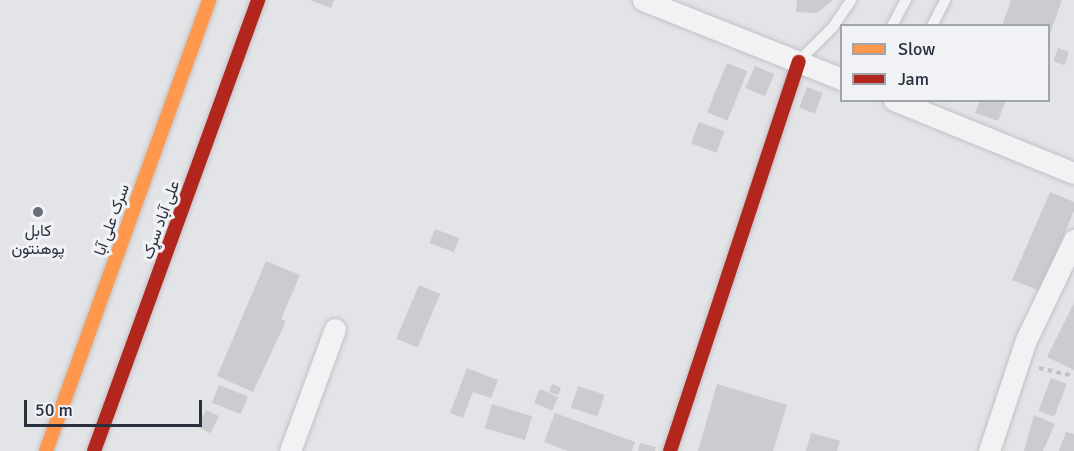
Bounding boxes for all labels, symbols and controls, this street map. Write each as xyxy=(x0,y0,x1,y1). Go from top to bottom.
legend xyxy=(840,24,1050,102)
text: Slow xyxy=(898,38,935,60)
text: Jam xyxy=(898,68,929,90)
street label: علی آباد سړک xyxy=(138,178,184,262)
street label: سرک علی آبا xyxy=(90,182,134,258)
marker: کابل پوهنتون xyxy=(31,205,45,219)
place label: کابل پوهنتون xyxy=(11,221,65,259)
scale bar xyxy=(27,388,206,426)
text: 50 m xyxy=(35,399,73,421)

